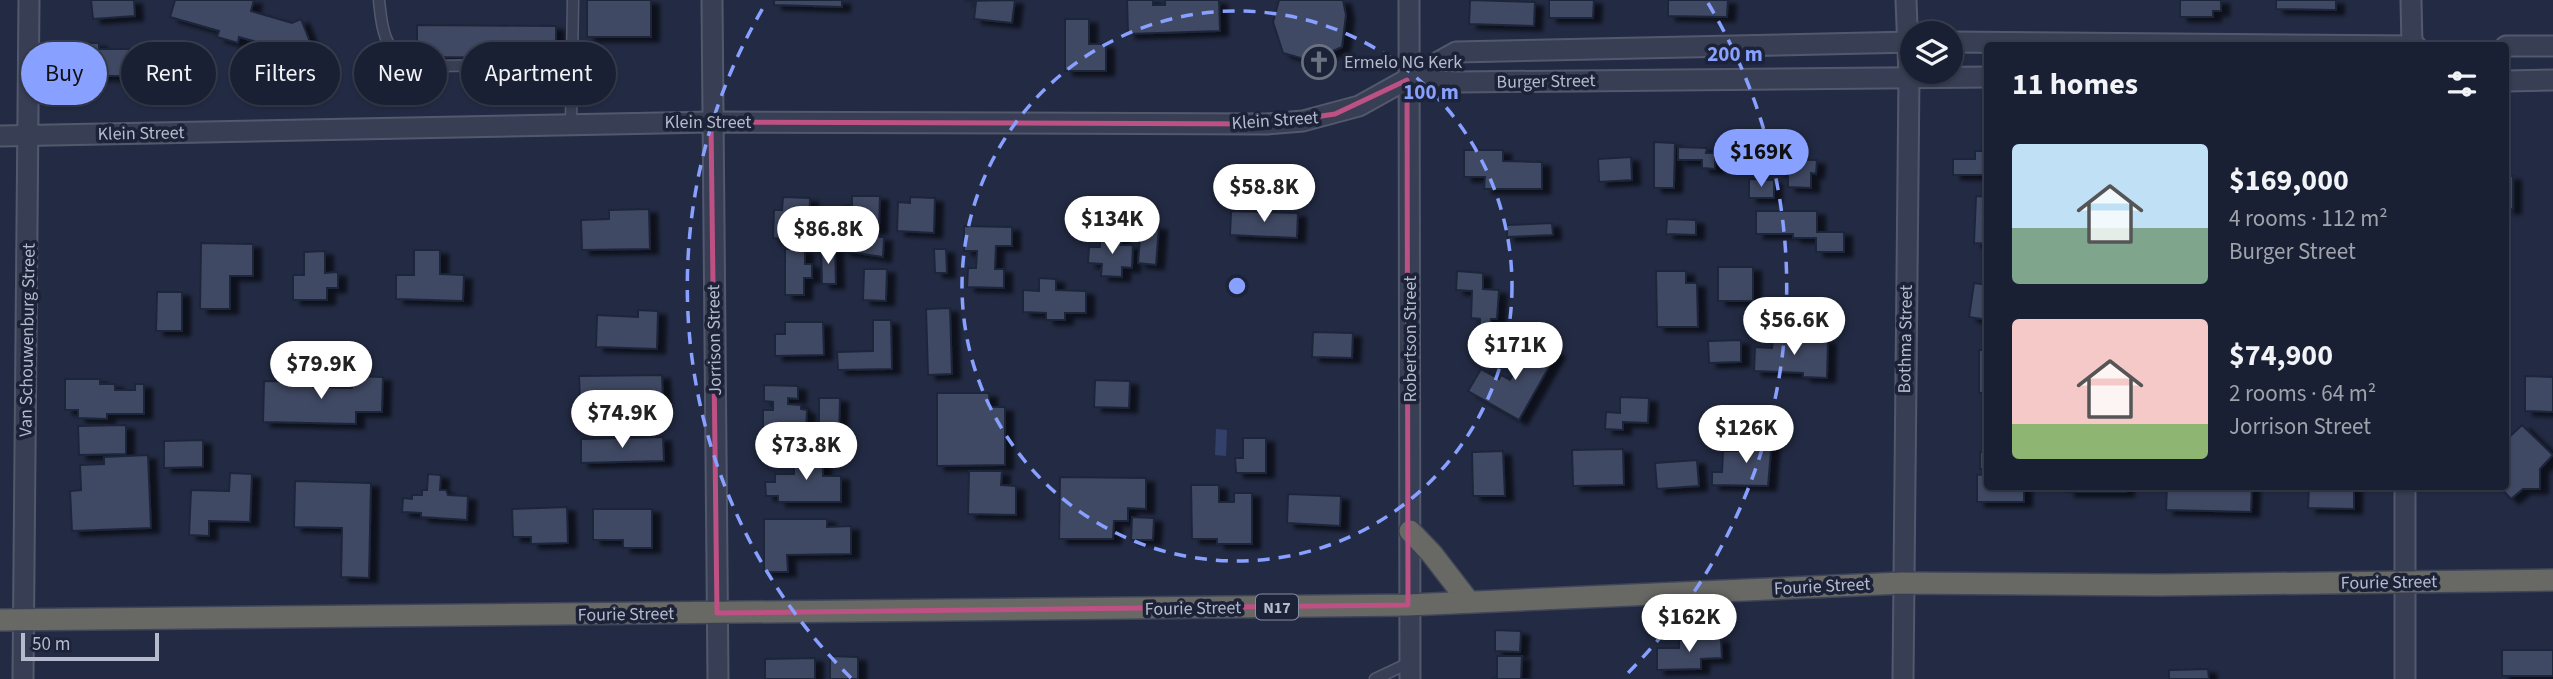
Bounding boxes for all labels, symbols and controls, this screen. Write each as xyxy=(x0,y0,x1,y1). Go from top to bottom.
map controls xyxy=(1900,21,1963,84)
button: layers xyxy=(1900,21,1963,84)
text: 200 m xyxy=(1707,39,1763,69)
chip: Buy xyxy=(21,42,107,105)
chip: Rent xyxy=(121,42,216,105)
chip: Filters xyxy=(230,42,340,105)
chip: New xyxy=(354,42,447,105)
chip: Apartment xyxy=(461,42,616,105)
church icon: Ermelo NG Kerk xyxy=(1300,43,1338,81)
place label: Ermelo NG Kerk xyxy=(1344,50,1462,75)
text: 11 homes xyxy=(2012,63,2138,106)
icon: filters xyxy=(2443,65,2481,103)
street label: Burger Street xyxy=(1496,68,1596,95)
text: 100 m xyxy=(1403,77,1459,107)
street label: Klein Street xyxy=(1231,105,1319,136)
street label: Klein Street xyxy=(665,110,751,135)
street label: Klein Street xyxy=(97,120,185,147)
pin: $169K xyxy=(1712,130,1810,189)
text: $169K xyxy=(1730,135,1792,168)
text: $169,000 xyxy=(2229,159,2349,202)
pin: $58.8K xyxy=(1207,164,1321,224)
text: $58.8K xyxy=(1229,170,1299,203)
icon: home xyxy=(2068,172,2152,256)
pin: $134K xyxy=(1063,196,1161,256)
text: $134K xyxy=(1081,202,1143,235)
text: 4 rooms · 112 m² xyxy=(2229,202,2388,235)
pin: $86.8K xyxy=(771,206,885,266)
text: $86.8K xyxy=(793,212,863,245)
text: Burger Street xyxy=(2229,235,2356,268)
street label: Van Schouwenburg Street xyxy=(13,243,42,437)
centre of rings xyxy=(1225,274,1249,298)
street label: Robertson Street xyxy=(1398,276,1423,402)
street label: Jorrison Street xyxy=(701,284,728,396)
street label: Bothma Street xyxy=(1892,285,1919,394)
pin: $56.6K xyxy=(1737,298,1851,357)
text: $56.6K xyxy=(1759,303,1829,336)
pin: $171K xyxy=(1466,322,1564,382)
text: $171K xyxy=(1484,328,1546,361)
text: $74,900 xyxy=(2229,334,2333,377)
pin: $79.9K xyxy=(264,342,378,401)
text: $79.9K xyxy=(286,347,356,380)
icon: home xyxy=(2068,347,2152,431)
text: 2 rooms · 64 m² xyxy=(2229,377,2376,410)
pin: $74.9K xyxy=(565,391,679,450)
text: $74.9K xyxy=(587,396,657,429)
pin: $126K xyxy=(1697,406,1795,465)
text: Jorrison Street xyxy=(2229,410,2371,443)
text: $126K xyxy=(1715,411,1777,444)
pin: $73.8K xyxy=(749,422,863,482)
text: $73.8K xyxy=(771,428,841,461)
street label: Fourie Street xyxy=(2341,569,2437,596)
street label: Fourie Street xyxy=(1773,571,1871,602)
road number: N17 xyxy=(1256,594,1298,620)
pin: $162K xyxy=(1640,594,1738,654)
street label: Fourie Street xyxy=(1145,595,1241,622)
text: $162K xyxy=(1658,600,1720,633)
street label: Fourie Street xyxy=(578,601,674,628)
scale bar xyxy=(21,630,159,662)
text: 50 m xyxy=(32,631,70,658)

